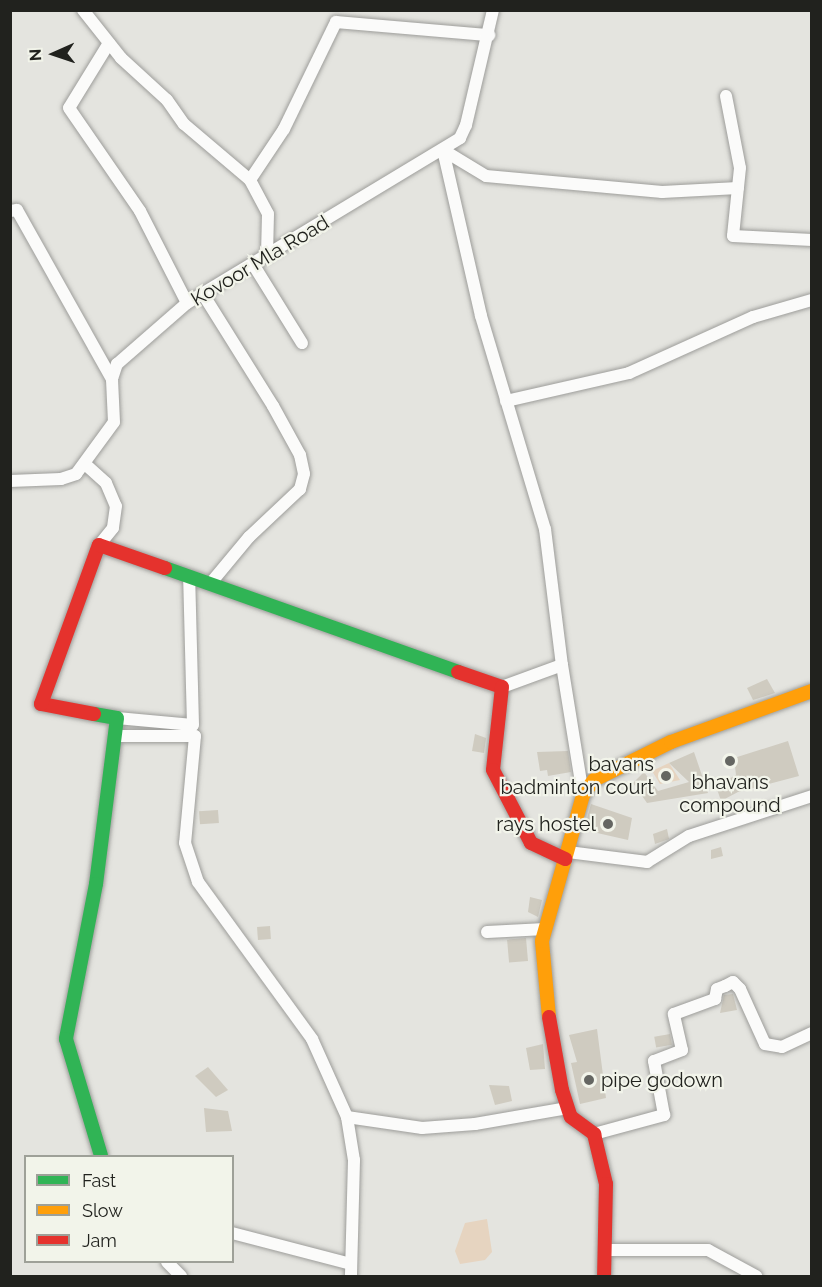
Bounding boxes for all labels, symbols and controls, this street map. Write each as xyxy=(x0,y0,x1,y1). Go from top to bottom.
north arrow xyxy=(24,24,84,84)
text: N xyxy=(26,48,45,62)
street label: Kovoor Mla Road xyxy=(187,210,333,312)
place label: bavans badminton court xyxy=(500,752,654,799)
marker: bhavans compound xyxy=(723,754,737,768)
marker: bavans badminton court xyxy=(659,769,673,783)
place label: bhavans compound xyxy=(679,770,781,817)
place label: rays hostel xyxy=(496,812,596,836)
marker: rays hostel xyxy=(601,817,615,831)
place label: pipe godown xyxy=(601,1068,723,1092)
marker: pipe godown xyxy=(582,1073,596,1087)
legend xyxy=(24,1155,234,1263)
text: Fast xyxy=(82,1170,116,1191)
text: Slow xyxy=(82,1200,123,1221)
text: Jam xyxy=(82,1230,117,1251)

